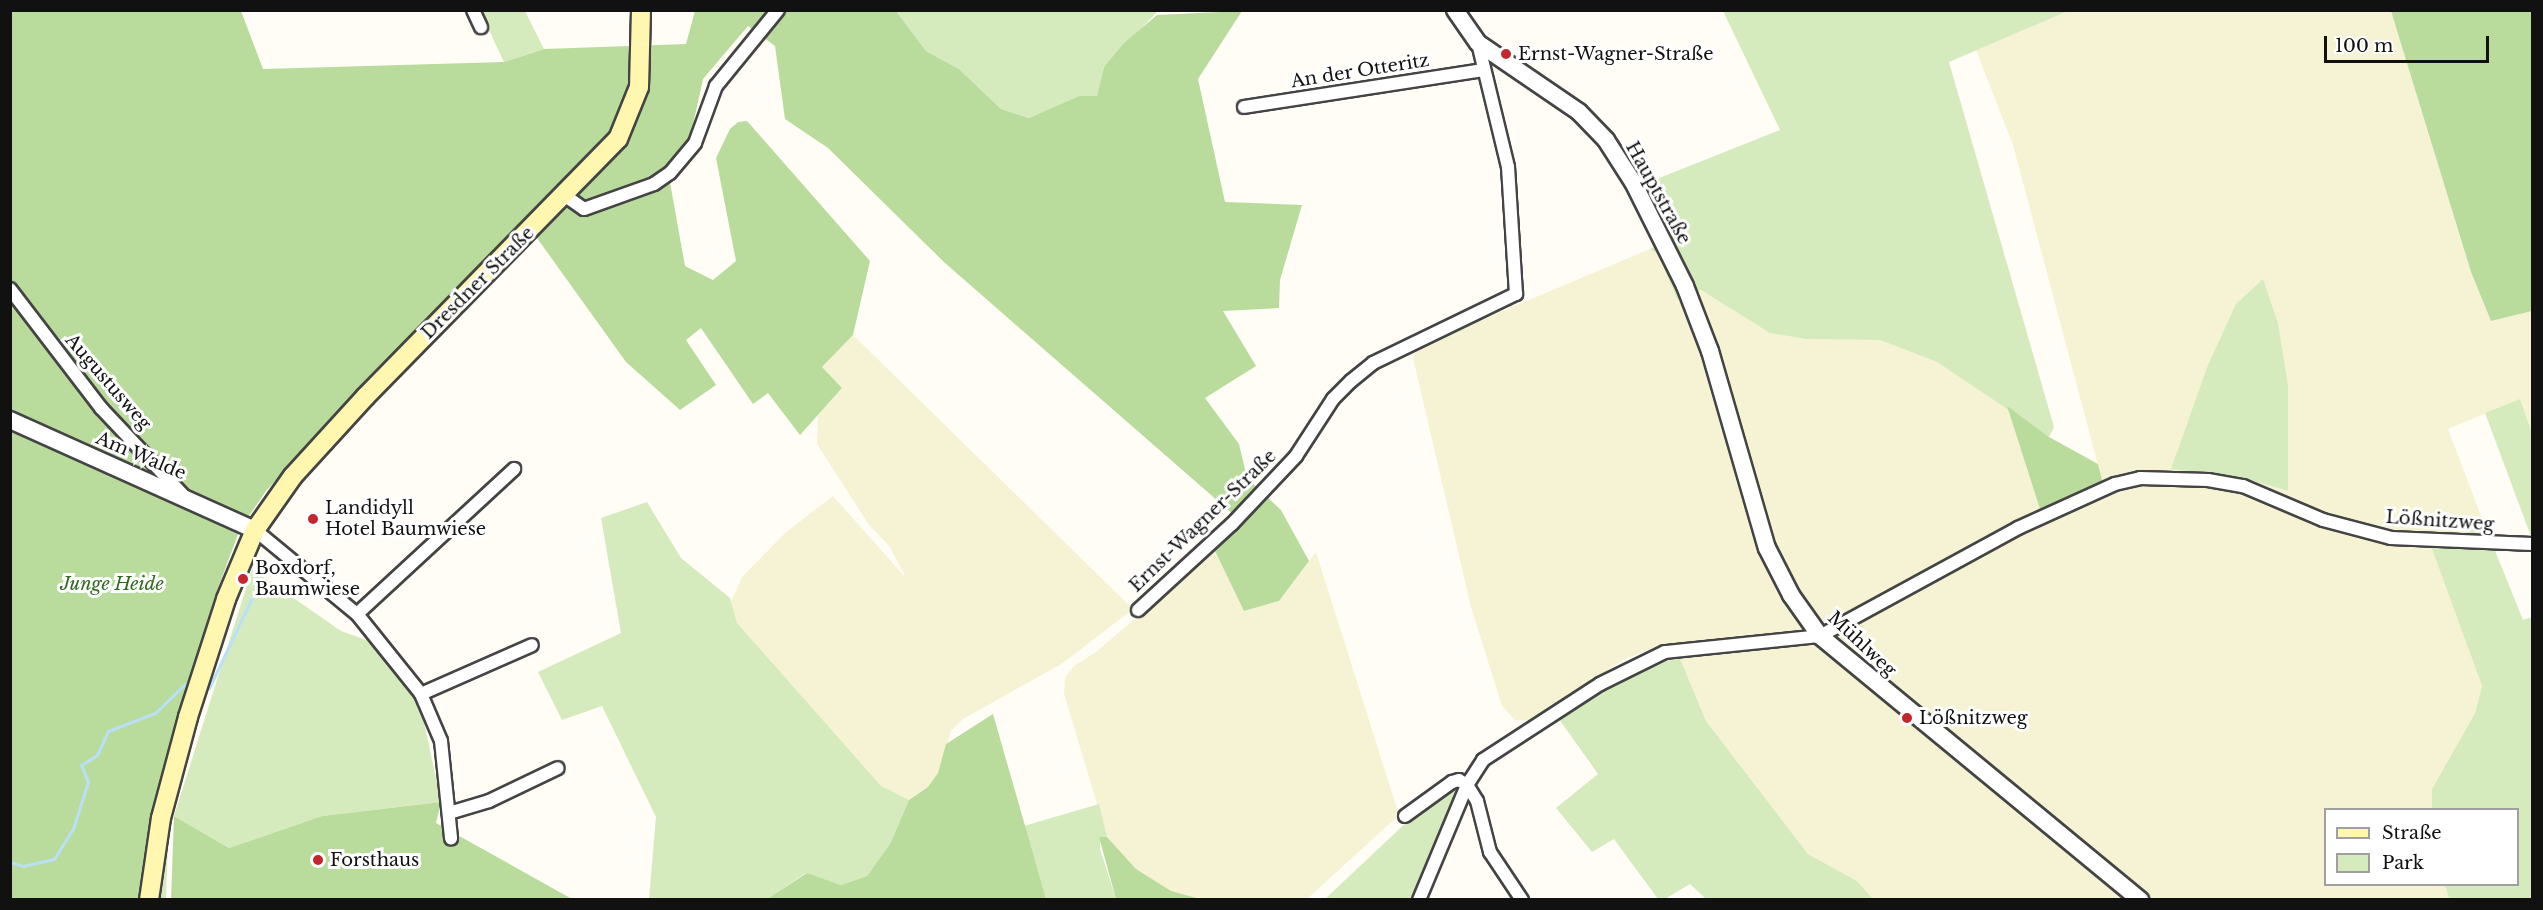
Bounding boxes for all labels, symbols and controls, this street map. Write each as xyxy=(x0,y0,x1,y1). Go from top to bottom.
scale bar xyxy=(2327,24,2492,62)
text: 100 m xyxy=(2335,35,2393,57)
place label: Ernst-Wagner-Straße xyxy=(1518,43,1713,65)
marker: Ernst-Wagner-Straße xyxy=(1499,47,1513,61)
street label: An der Otteritz xyxy=(1289,49,1431,93)
street label: Hauptstraße xyxy=(1621,138,1695,248)
street label: Dresdner Straße xyxy=(417,222,539,344)
street label: Augustusweg xyxy=(61,330,155,434)
street label: Am Walde xyxy=(92,427,190,485)
street label: Ernst-Wagner-Straße xyxy=(1125,445,1281,597)
place label: Landidyll Hotel Baumwiese xyxy=(325,498,486,540)
street label: Lößnitzweg xyxy=(2385,506,2495,536)
marker: Landidyll Hotel Baumwiese xyxy=(306,512,320,526)
place label: Boxdorf, Baumwiese xyxy=(255,558,360,600)
marker: Boxdorf, Baumwiese xyxy=(236,572,250,586)
park label: Junge Heide xyxy=(60,573,164,595)
street label: Mühlweg xyxy=(1823,607,1901,681)
place label: Lößnitzweg xyxy=(1919,707,2028,729)
marker: Lößnitzweg xyxy=(1900,711,1914,725)
legend xyxy=(2324,808,2519,886)
text: Straße xyxy=(2382,822,2442,844)
place label: Forsthaus xyxy=(330,849,419,871)
text: Park xyxy=(2382,852,2424,874)
marker: Forsthaus xyxy=(311,853,325,867)

